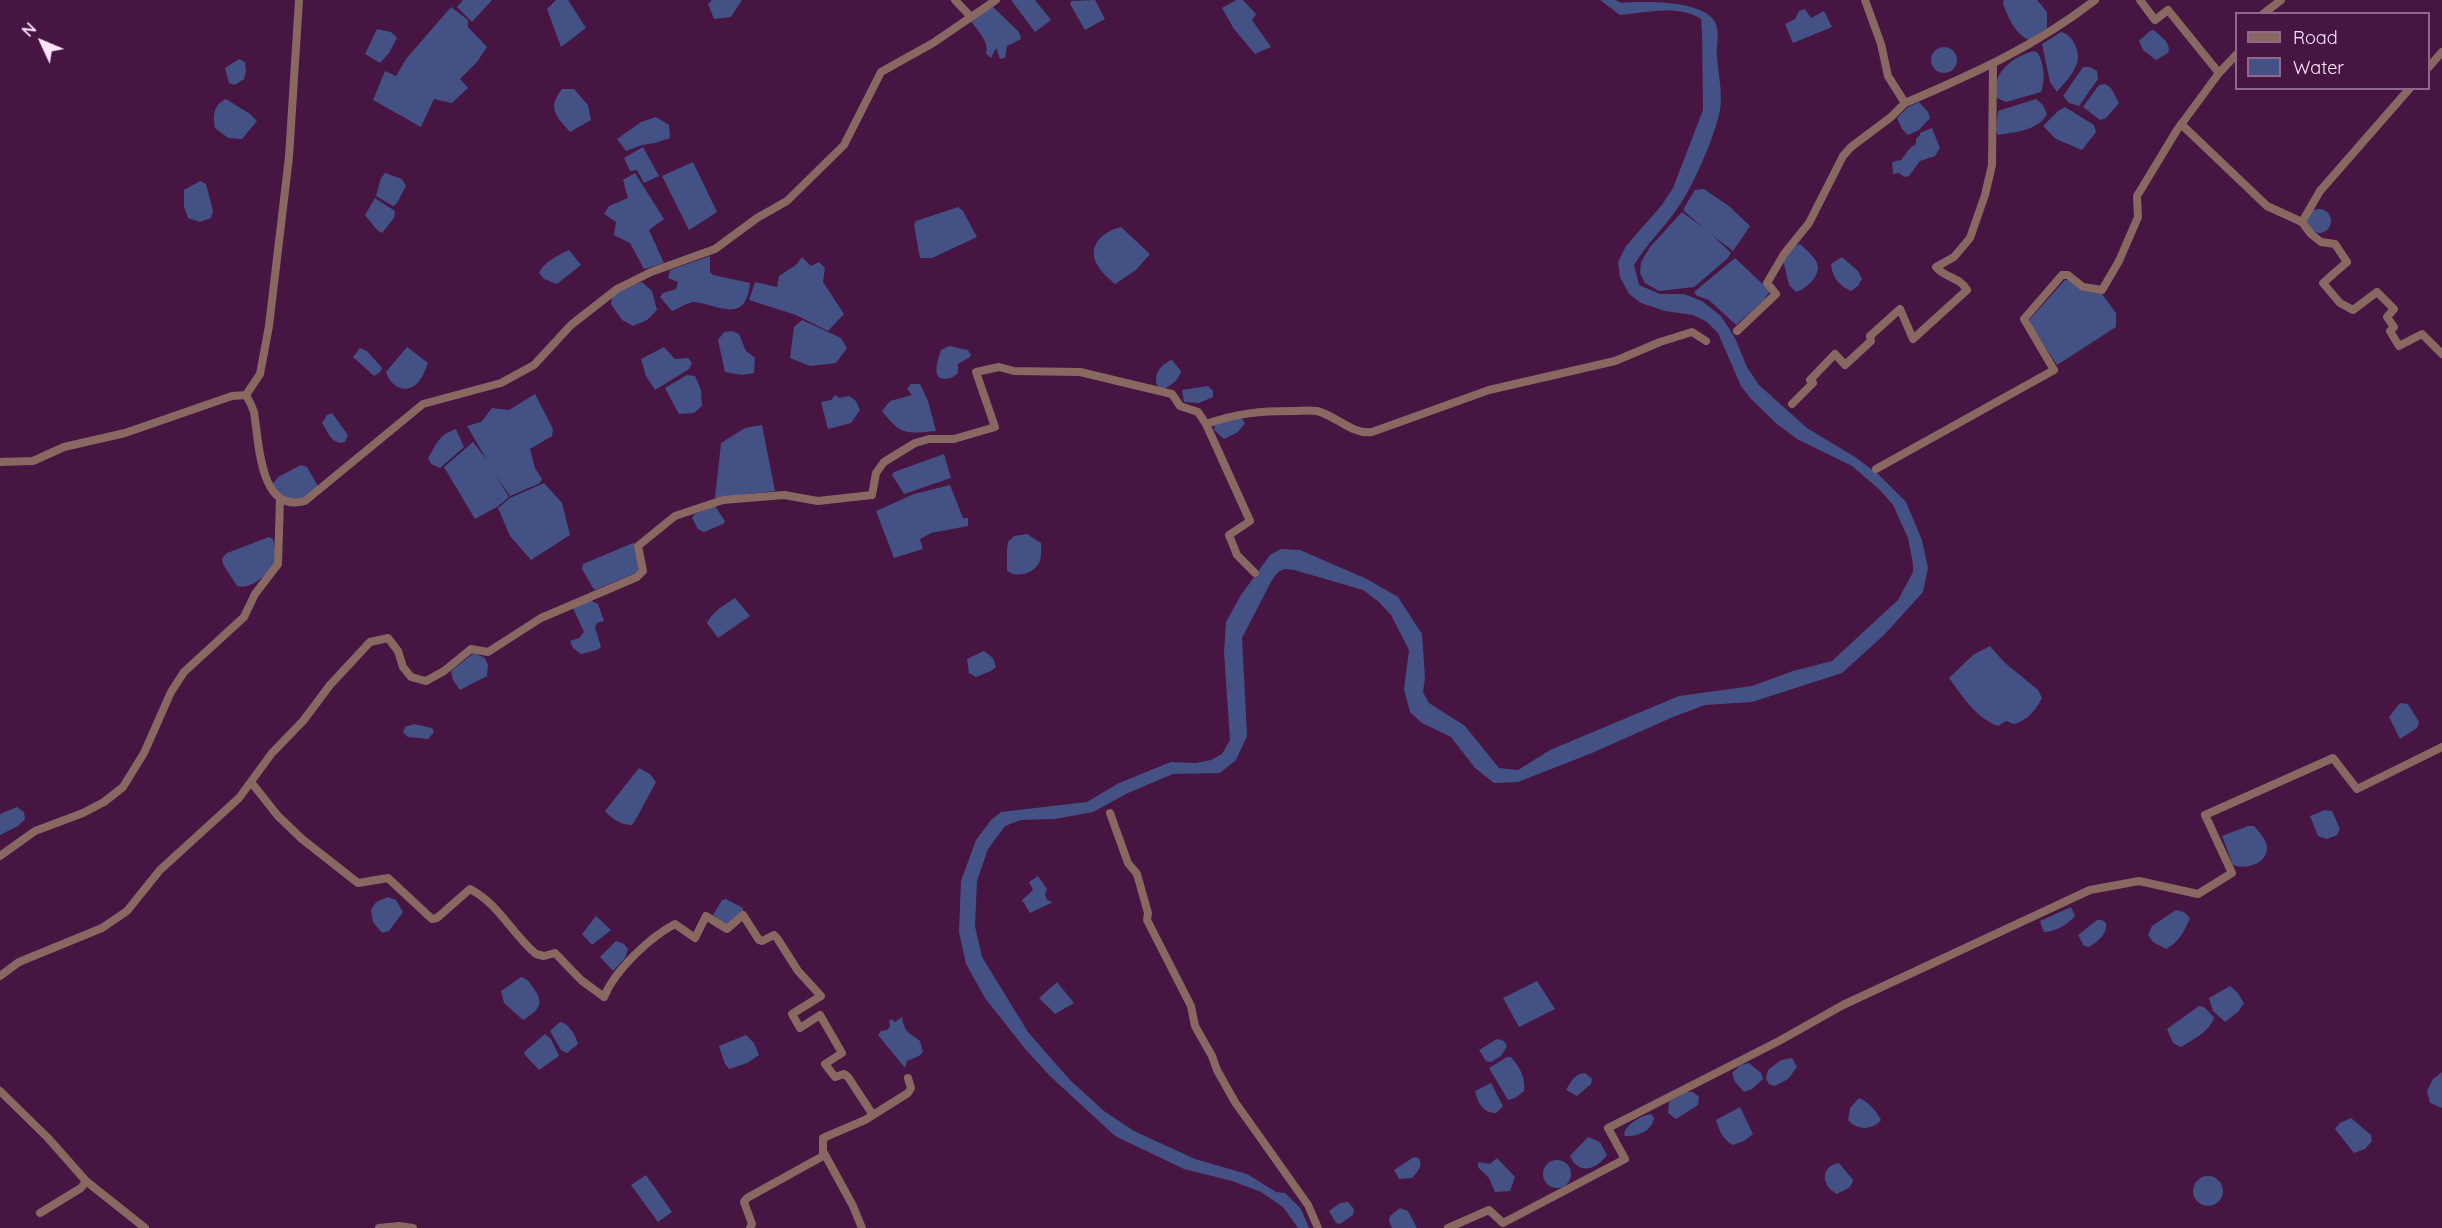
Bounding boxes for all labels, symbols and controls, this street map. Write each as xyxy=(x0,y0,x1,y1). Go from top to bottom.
north arrow xyxy=(12,12,72,72)
legend xyxy=(2235,12,2430,90)
text: N xyxy=(18,18,40,41)
text: Road xyxy=(2293,26,2338,49)
text: Water xyxy=(2293,56,2344,79)

